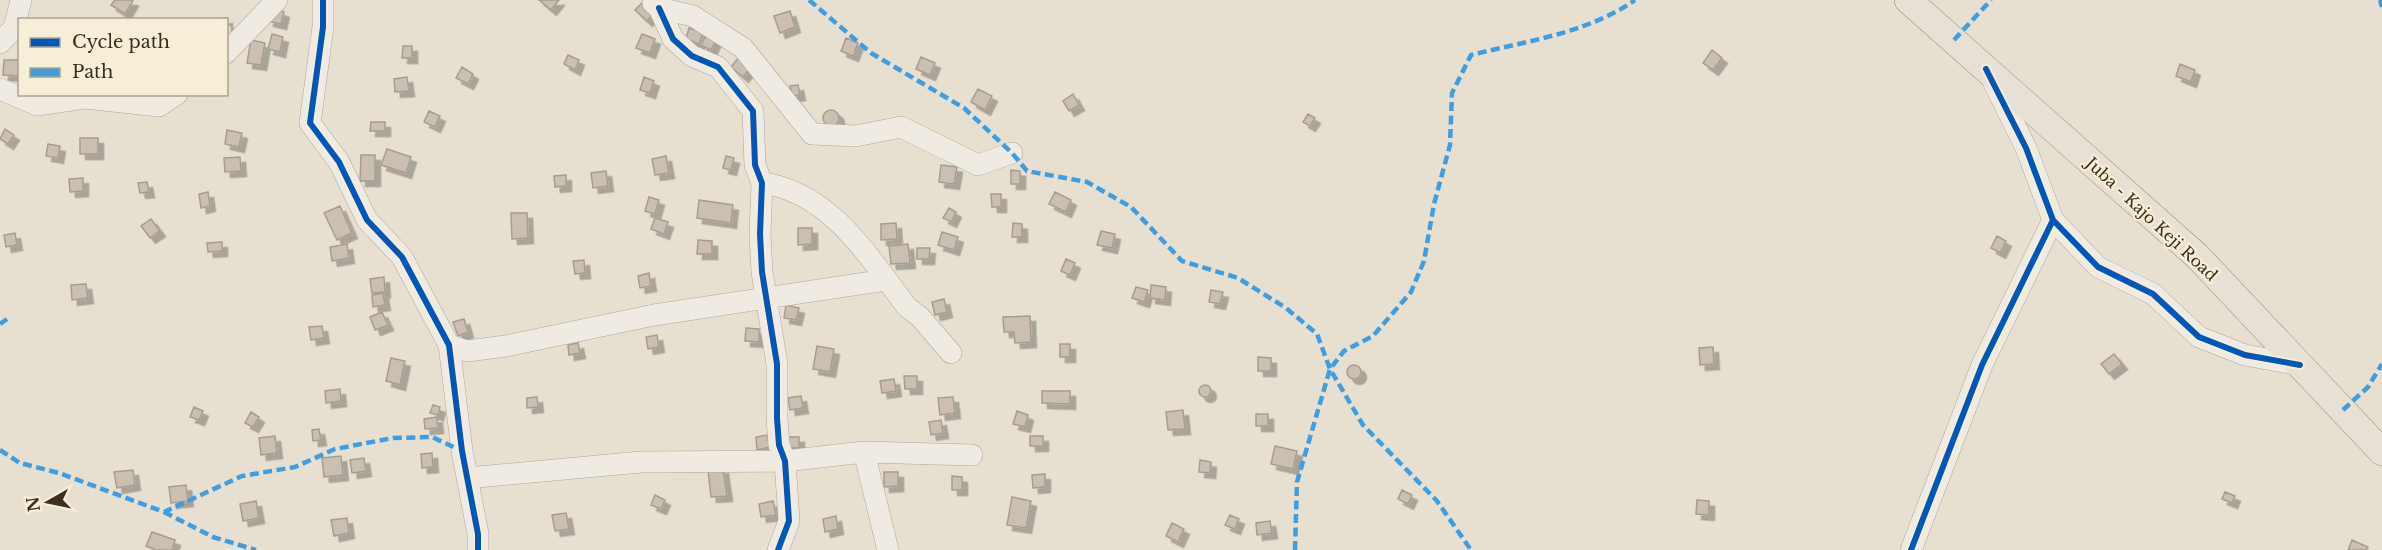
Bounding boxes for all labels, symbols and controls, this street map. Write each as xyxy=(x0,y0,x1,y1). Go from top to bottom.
legend xyxy=(18,18,228,96)
text: Cycle path xyxy=(72,31,170,53)
text: Path xyxy=(72,61,113,83)
street label: Juba - Kajo Keji Road xyxy=(2081,152,2222,285)
north arrow xyxy=(18,472,78,532)
text: N xyxy=(22,495,44,513)

